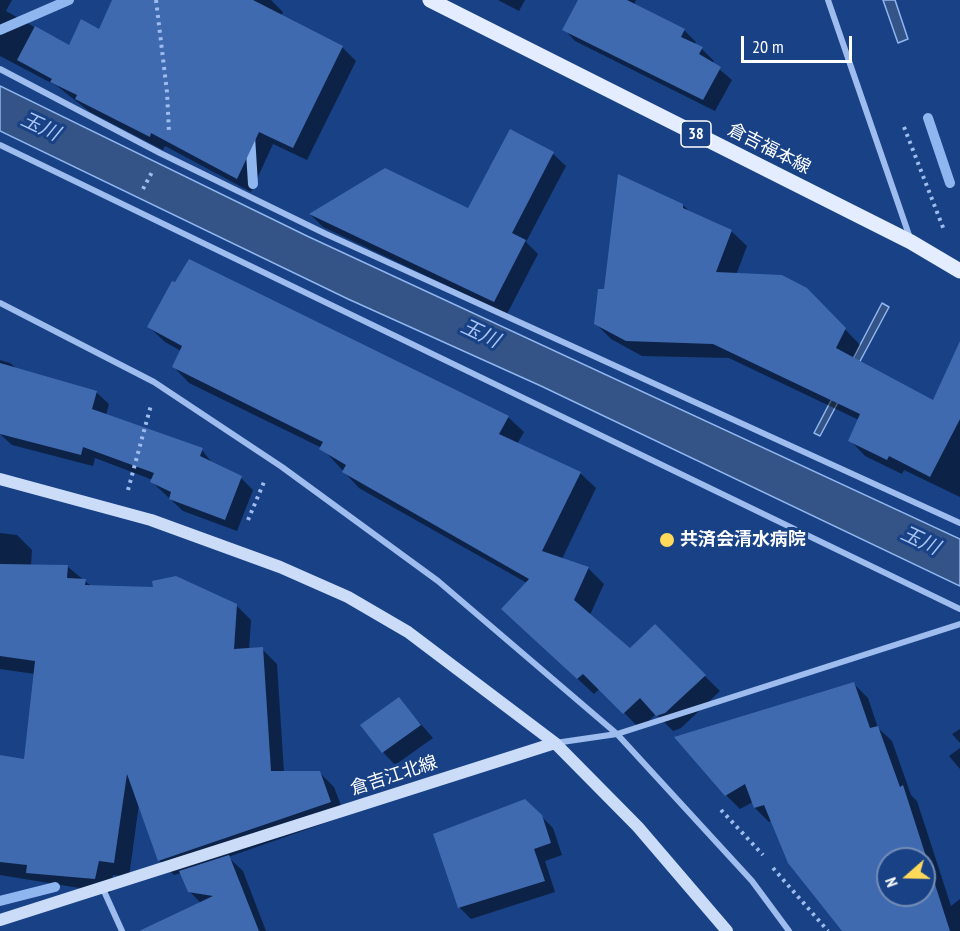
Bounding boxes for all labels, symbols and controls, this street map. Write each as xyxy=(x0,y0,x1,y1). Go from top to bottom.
scale bar xyxy=(744,24,855,62)
text: 20 m xyxy=(752,35,784,58)
water label: 玉川 xyxy=(17,108,63,146)
street label: 倉吉福本線 xyxy=(724,119,814,179)
road number: 38 xyxy=(681,121,711,147)
water label: 玉川 xyxy=(457,315,503,353)
water label: 玉川 xyxy=(897,522,943,560)
place label: 共済会清水病院 xyxy=(680,529,806,551)
marker: 共済会清水病院 xyxy=(658,531,676,549)
street label: 倉吉江北線 xyxy=(348,752,440,800)
north arrow xyxy=(876,847,936,907)
text: N xyxy=(880,875,902,890)

